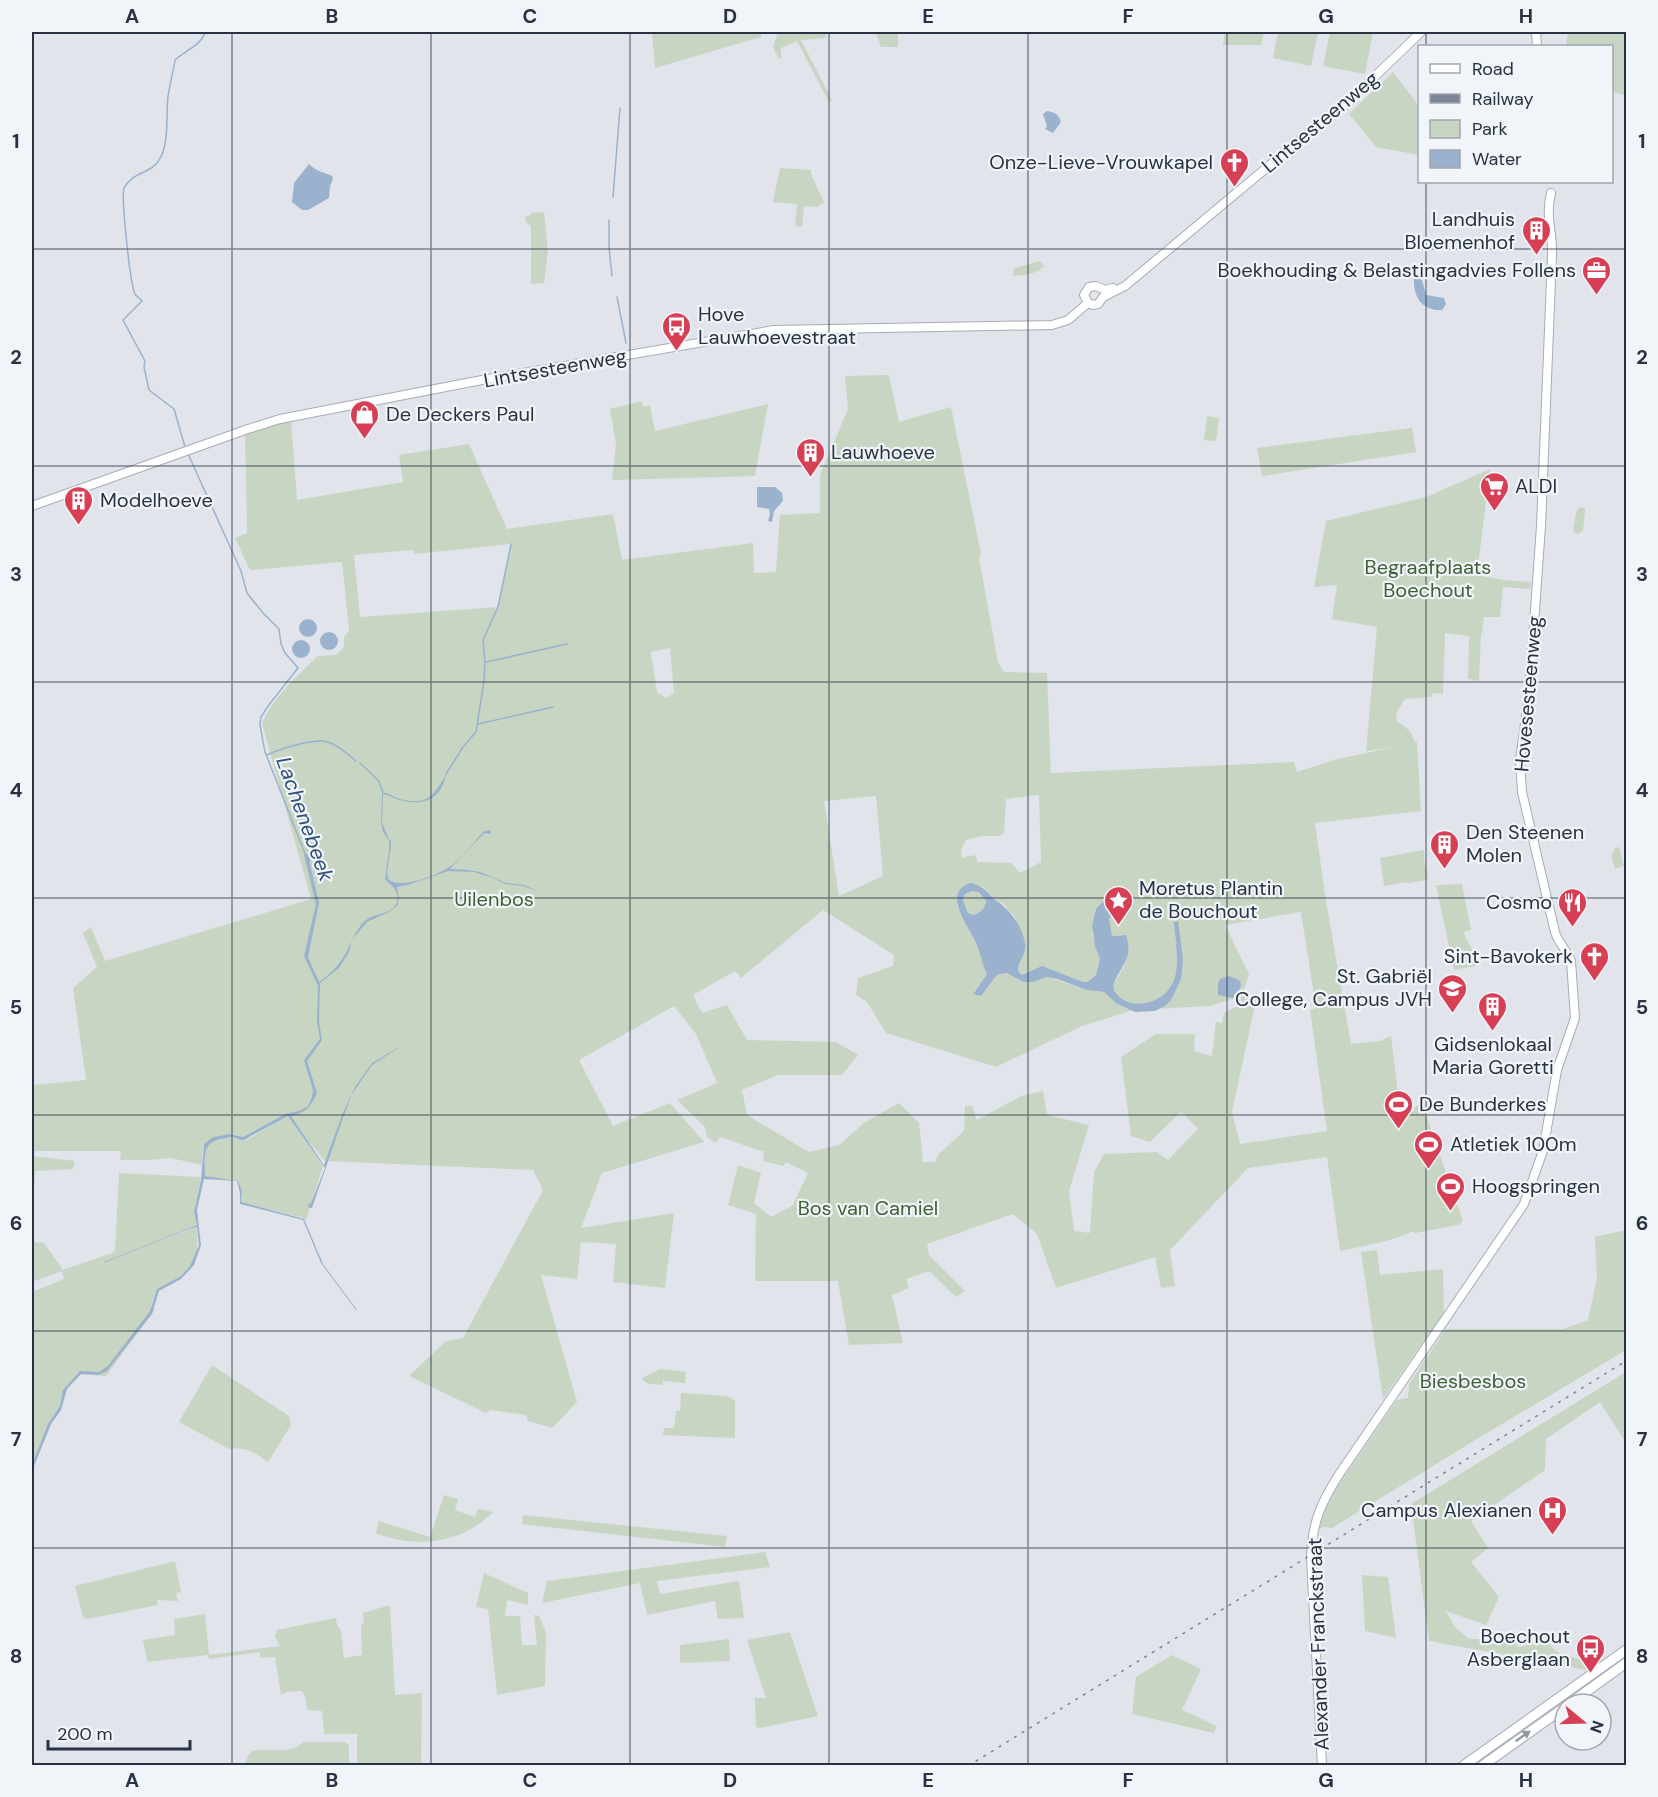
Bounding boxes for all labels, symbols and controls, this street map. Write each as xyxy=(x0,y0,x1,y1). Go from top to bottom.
text: A xyxy=(125,3,139,29)
text: B xyxy=(326,3,338,29)
text: C xyxy=(523,3,537,29)
text: D xyxy=(723,3,737,29)
text: E xyxy=(922,3,934,29)
text: F xyxy=(1122,3,1134,29)
text: G xyxy=(1318,3,1334,29)
text: H xyxy=(1519,3,1533,29)
legend xyxy=(1418,45,1613,183)
text: Road xyxy=(1472,57,1514,81)
street label: Lintsesteenweg xyxy=(1256,66,1384,178)
text: Railway xyxy=(1472,87,1534,111)
text: Park xyxy=(1472,117,1508,141)
text: 1 xyxy=(12,128,20,154)
text: 1 xyxy=(1638,128,1646,154)
church icon: Onze-Lieve-Vrouwkapel xyxy=(1218,146,1250,188)
text: Water xyxy=(1472,147,1522,171)
place label: Onze-Lieve-Vrouwkapel xyxy=(989,149,1213,175)
place label: Landhuis Bloemenhof xyxy=(1404,206,1515,255)
building icon: Landhuis Bloemenhof xyxy=(1520,214,1552,256)
office icon: Boekhouding & Belastingadvies Follens xyxy=(1581,254,1613,296)
place label: Boekhouding & Belastingadvies Follens xyxy=(1217,257,1576,283)
place label: Hove Lauwhoevestraat xyxy=(698,301,856,350)
bus stop icon: Hove Lauwhoevestraat xyxy=(661,310,693,352)
street label: Lintsesteenweg xyxy=(481,343,629,393)
text: 2 xyxy=(10,344,22,370)
text: 2 xyxy=(1636,344,1648,370)
shop icon: De Deckers Paul xyxy=(349,398,381,440)
place label: De Deckers Paul xyxy=(386,401,534,427)
building icon: Lauwhoeve xyxy=(794,436,826,478)
place label: Lauwhoeve xyxy=(831,439,935,465)
supermarket icon: ALDI xyxy=(1478,470,1510,512)
place label: ALDI xyxy=(1515,473,1557,499)
building icon: Modelhoeve xyxy=(63,484,95,526)
place label: Modelhoeve xyxy=(100,487,213,513)
park label: Begraafplaats Boechout xyxy=(1365,554,1491,603)
text: 3 xyxy=(10,561,22,587)
text: 3 xyxy=(1636,561,1648,587)
street label: Hovesesteenweg xyxy=(1508,615,1548,773)
water label: Lachenebeek xyxy=(270,753,341,885)
text: 4 xyxy=(10,777,23,803)
text: 4 xyxy=(1636,777,1649,803)
place label: Den Steenen Molen xyxy=(1466,819,1584,868)
building icon: Den Steenen Molen xyxy=(1429,828,1461,870)
place label: Moretus Plantin de Bouchout xyxy=(1139,875,1283,924)
place icon: Moretus Plantin de Bouchout xyxy=(1102,884,1134,926)
park label: Uilenbos xyxy=(454,886,534,912)
restaurant icon: Cosmo xyxy=(1557,886,1589,928)
place label: Cosmo xyxy=(1486,889,1552,915)
church icon: Sint-Bavokerk xyxy=(1578,940,1610,982)
place label: Sint-Bavokerk xyxy=(1444,943,1573,969)
place label: St. Gabriël College, Campus JVH xyxy=(1235,963,1432,1012)
school or university icon: St. Gabriël College, Campus JVH xyxy=(1437,972,1469,1014)
building icon: Gidsenlokaal Maria Goretti xyxy=(1477,990,1509,1032)
text: 5 xyxy=(10,994,22,1020)
text: 5 xyxy=(1636,994,1648,1020)
place label: Gidsenlokaal Maria Goretti xyxy=(1432,1031,1554,1080)
sports icon: De Bunderkes xyxy=(1382,1088,1414,1130)
place label: De Bunderkes xyxy=(1419,1091,1547,1117)
sports icon: Atletiek 100m xyxy=(1413,1128,1445,1170)
place label: Atletiek 100m xyxy=(1450,1131,1577,1157)
sports icon: Hoogspringen xyxy=(1435,1170,1467,1212)
place label: Hoogspringen xyxy=(1472,1173,1600,1199)
park label: Bos van Camiel xyxy=(798,1195,938,1221)
text: 6 xyxy=(10,1210,22,1236)
text: 6 xyxy=(1636,1210,1648,1236)
park label: Biesbesbos xyxy=(1420,1368,1526,1394)
text: 7 xyxy=(11,1426,22,1452)
text: 7 xyxy=(1637,1426,1648,1452)
hospital icon: Campus Alexianen xyxy=(1537,1494,1569,1536)
place label: Campus Alexianen xyxy=(1361,1497,1532,1523)
street label: Alexander Franckstraat xyxy=(1301,1537,1335,1751)
place label: Boechout Asberglaan xyxy=(1467,1623,1570,1672)
bus stop icon: Boechout Asberglaan xyxy=(1575,1632,1607,1674)
text: 8 xyxy=(10,1643,22,1669)
text: 8 xyxy=(1636,1643,1648,1669)
north arrow xyxy=(1553,1692,1613,1752)
scale bar xyxy=(48,1713,190,1751)
text: N xyxy=(1585,1718,1609,1736)
text: 200 m xyxy=(57,1722,113,1746)
one-way arrow xyxy=(1515,1730,1531,1742)
text: A xyxy=(125,1767,139,1793)
text: B xyxy=(326,1767,338,1793)
text: C xyxy=(523,1767,537,1793)
text: D xyxy=(723,1767,737,1793)
text: E xyxy=(922,1767,934,1793)
text: F xyxy=(1122,1767,1134,1793)
text: G xyxy=(1318,1767,1334,1793)
text: H xyxy=(1519,1767,1533,1793)

